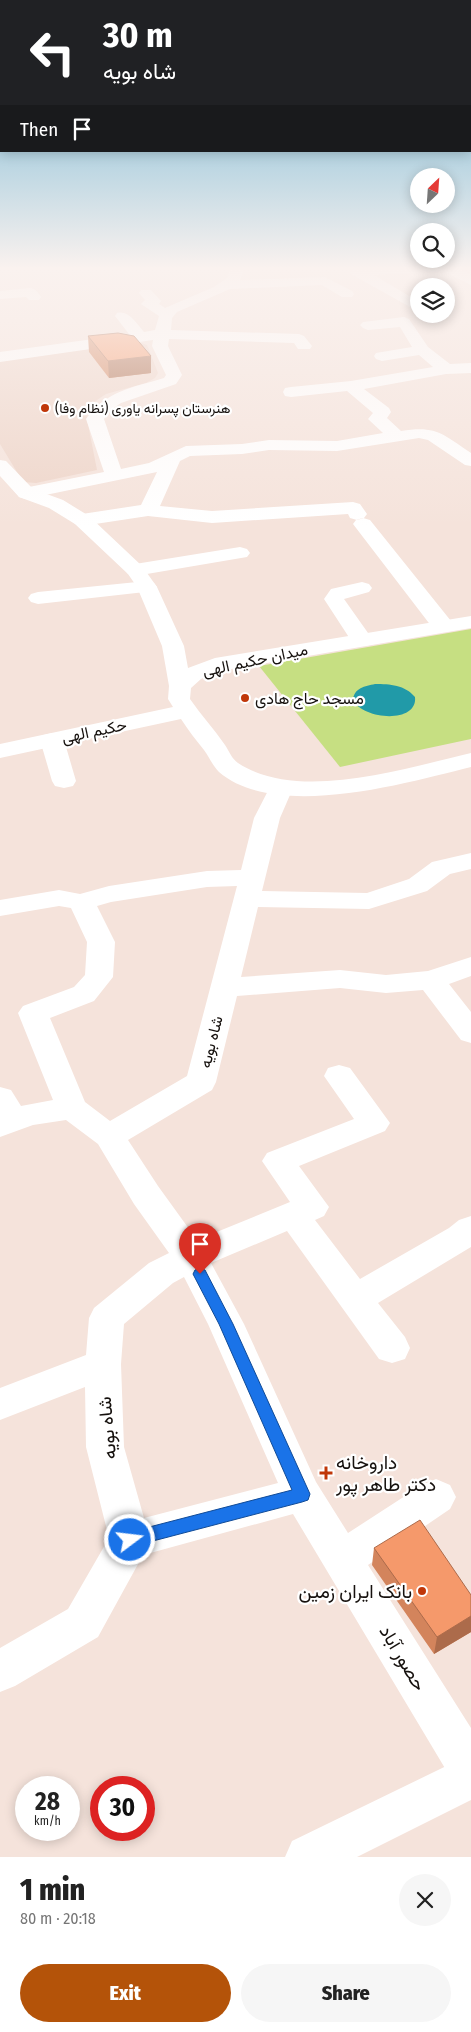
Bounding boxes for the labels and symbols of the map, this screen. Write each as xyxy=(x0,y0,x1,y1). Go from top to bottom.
north arrow xyxy=(410,168,455,212)
place label: هنرستان پسرانه یاوری (نظام وفا) xyxy=(55,400,231,418)
marker: هنرستان پسرانه یاوری (نظام وفا) xyxy=(39,402,51,414)
street label: میدان حکیم الهی xyxy=(201,640,310,681)
place label: مسجد حاج هادی xyxy=(255,689,364,710)
marker: مسجد حاج هادی xyxy=(239,692,251,704)
street label: حکیم الهی xyxy=(60,715,129,748)
street label: شاه بویه xyxy=(195,1014,228,1070)
pin xyxy=(179,1223,221,1274)
street label: شاه بویه xyxy=(93,1396,121,1460)
place label: داروخانه دکتر طاهر پور xyxy=(335,1451,436,1498)
marker: داروخانه دکتر طاهر پور xyxy=(320,1467,332,1479)
position arrow xyxy=(103,1513,155,1565)
place label: بانک ایران زمین xyxy=(299,1580,412,1603)
marker: بانک ایران زمین xyxy=(416,1585,428,1597)
street label: حصور آباد xyxy=(374,1621,432,1695)
speed limit sign: 30 xyxy=(90,1776,155,1841)

